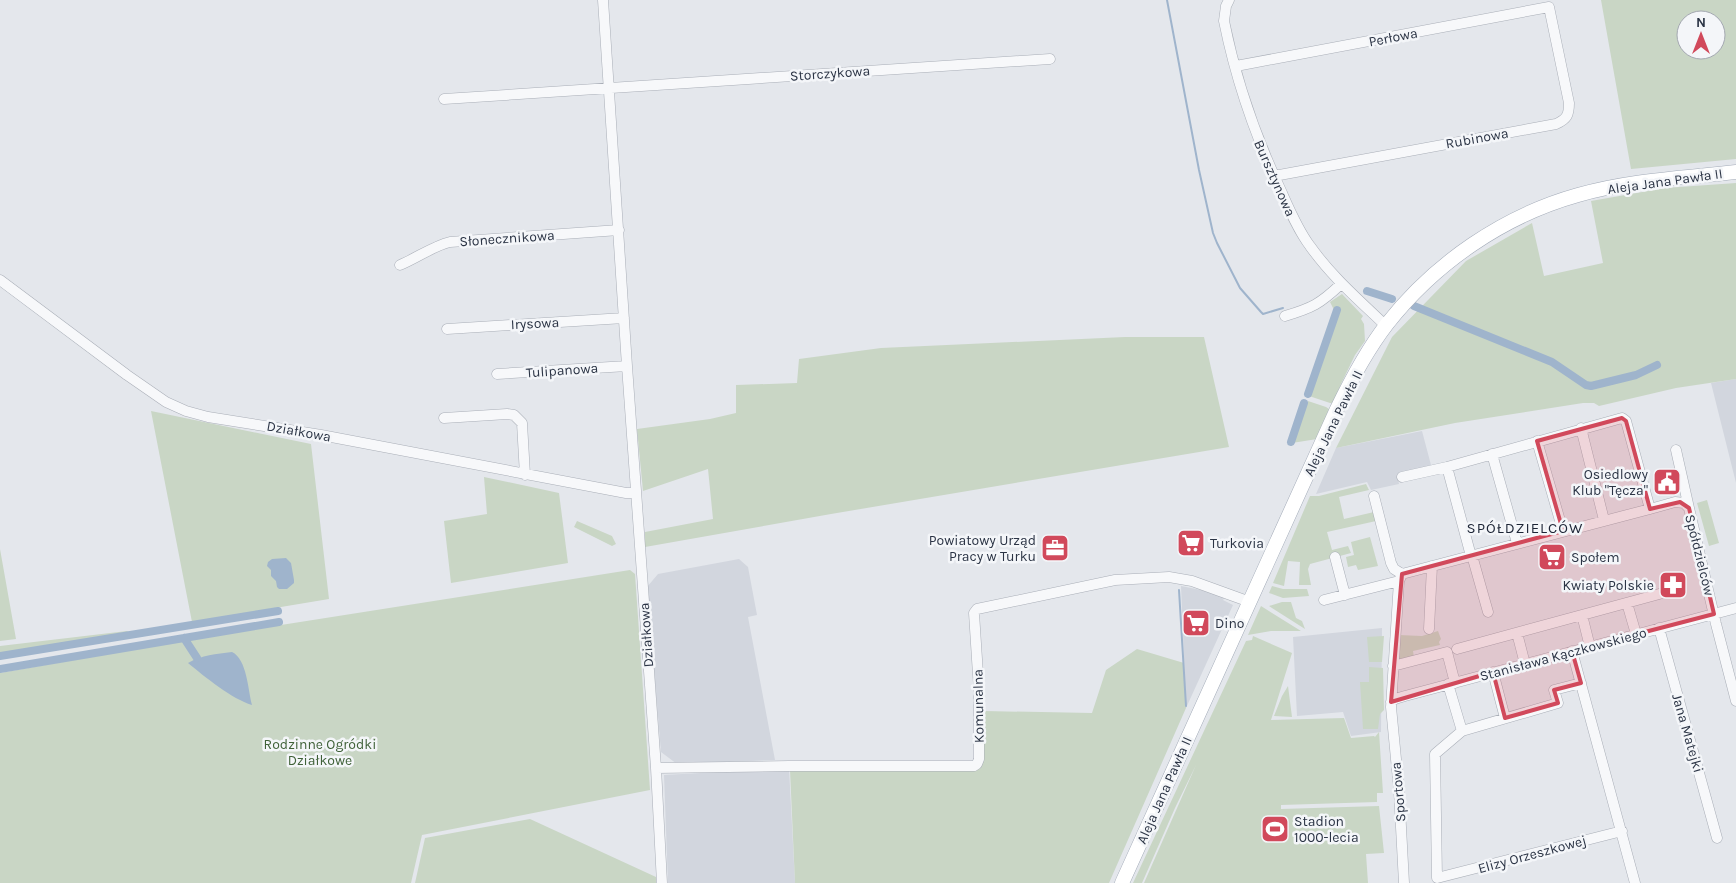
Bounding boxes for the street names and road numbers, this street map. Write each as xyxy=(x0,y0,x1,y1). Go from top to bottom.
street label: Perłowa xyxy=(1367,24,1419,51)
street label: Storczykowa xyxy=(789,62,871,85)
street label: Rubinowa xyxy=(1444,125,1510,152)
street label: Bursztynowa xyxy=(1250,137,1299,219)
street label: Aleja Jana Pawła II xyxy=(1607,165,1724,198)
street label: Słonecznikowa xyxy=(459,227,555,250)
street label: Irysowa xyxy=(510,314,560,333)
street label: Tulipanowa xyxy=(525,359,599,382)
street label: Aleja Jana Pawła II xyxy=(1300,367,1366,479)
street label: Działkowa xyxy=(265,417,332,446)
street label: Spółdzielców xyxy=(1681,513,1718,598)
street label: Działkowa xyxy=(636,602,657,668)
street label: Stanisława Kączkowskiego xyxy=(1478,624,1648,685)
street label: Komunalna xyxy=(969,669,988,743)
street label: Jana Matejki xyxy=(1668,692,1707,775)
street label: Aleja Jana Pawła II xyxy=(1133,734,1196,847)
street label: Sportowa xyxy=(1387,761,1410,823)
street label: Elizy Orzeszkowej xyxy=(1476,832,1588,877)

